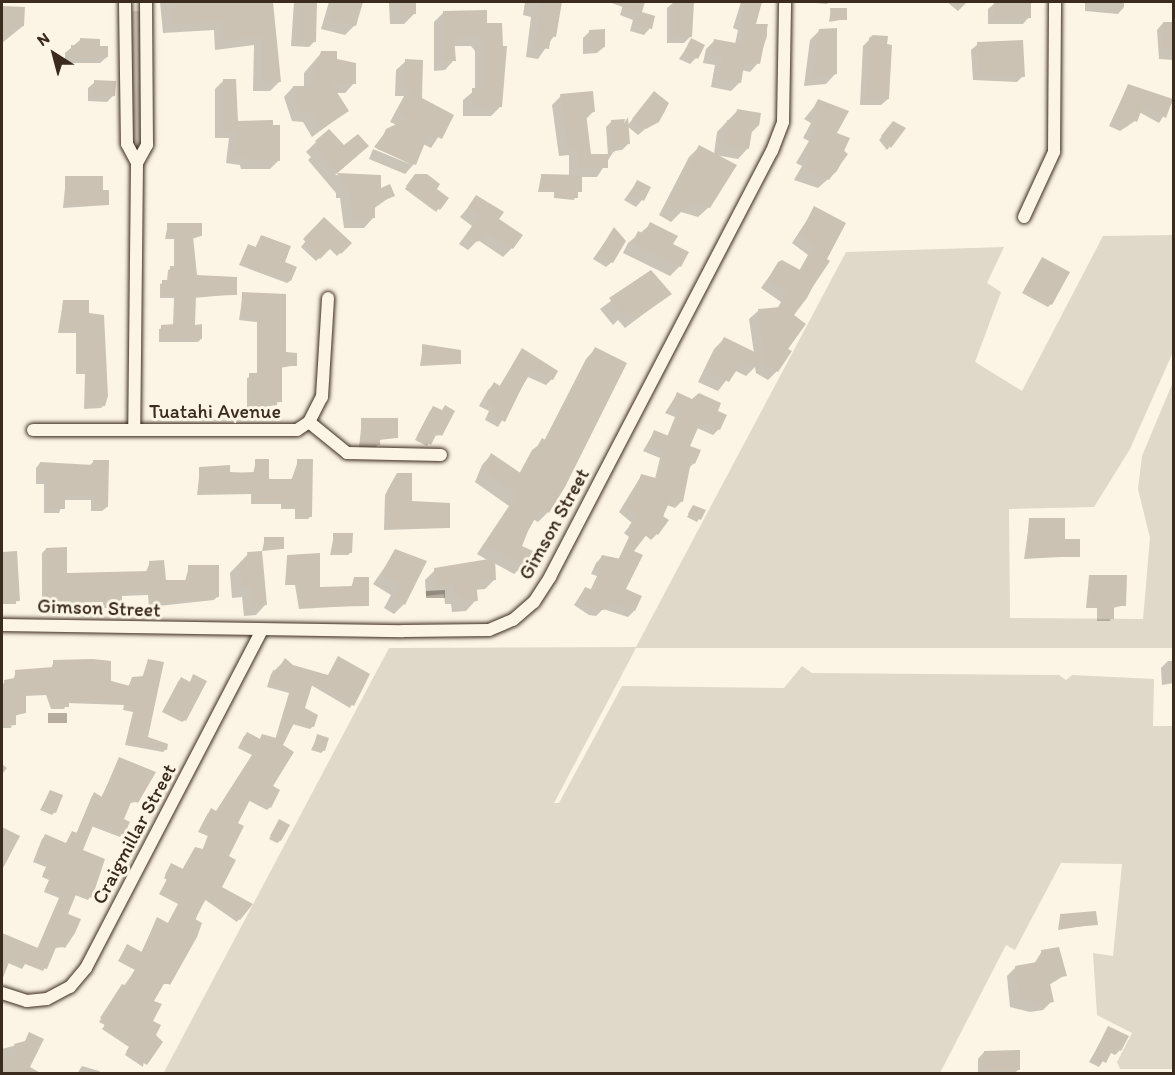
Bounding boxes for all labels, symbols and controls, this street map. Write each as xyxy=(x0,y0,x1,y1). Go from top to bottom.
north arrow xyxy=(24,24,84,84)
text: N xyxy=(33,28,53,50)
street label: Tuatahi Avenue xyxy=(150,399,280,423)
street label: Gimson Street xyxy=(514,464,594,584)
street label: Gimson Street xyxy=(37,594,161,622)
street label: Craigmillar Street xyxy=(87,760,181,908)

